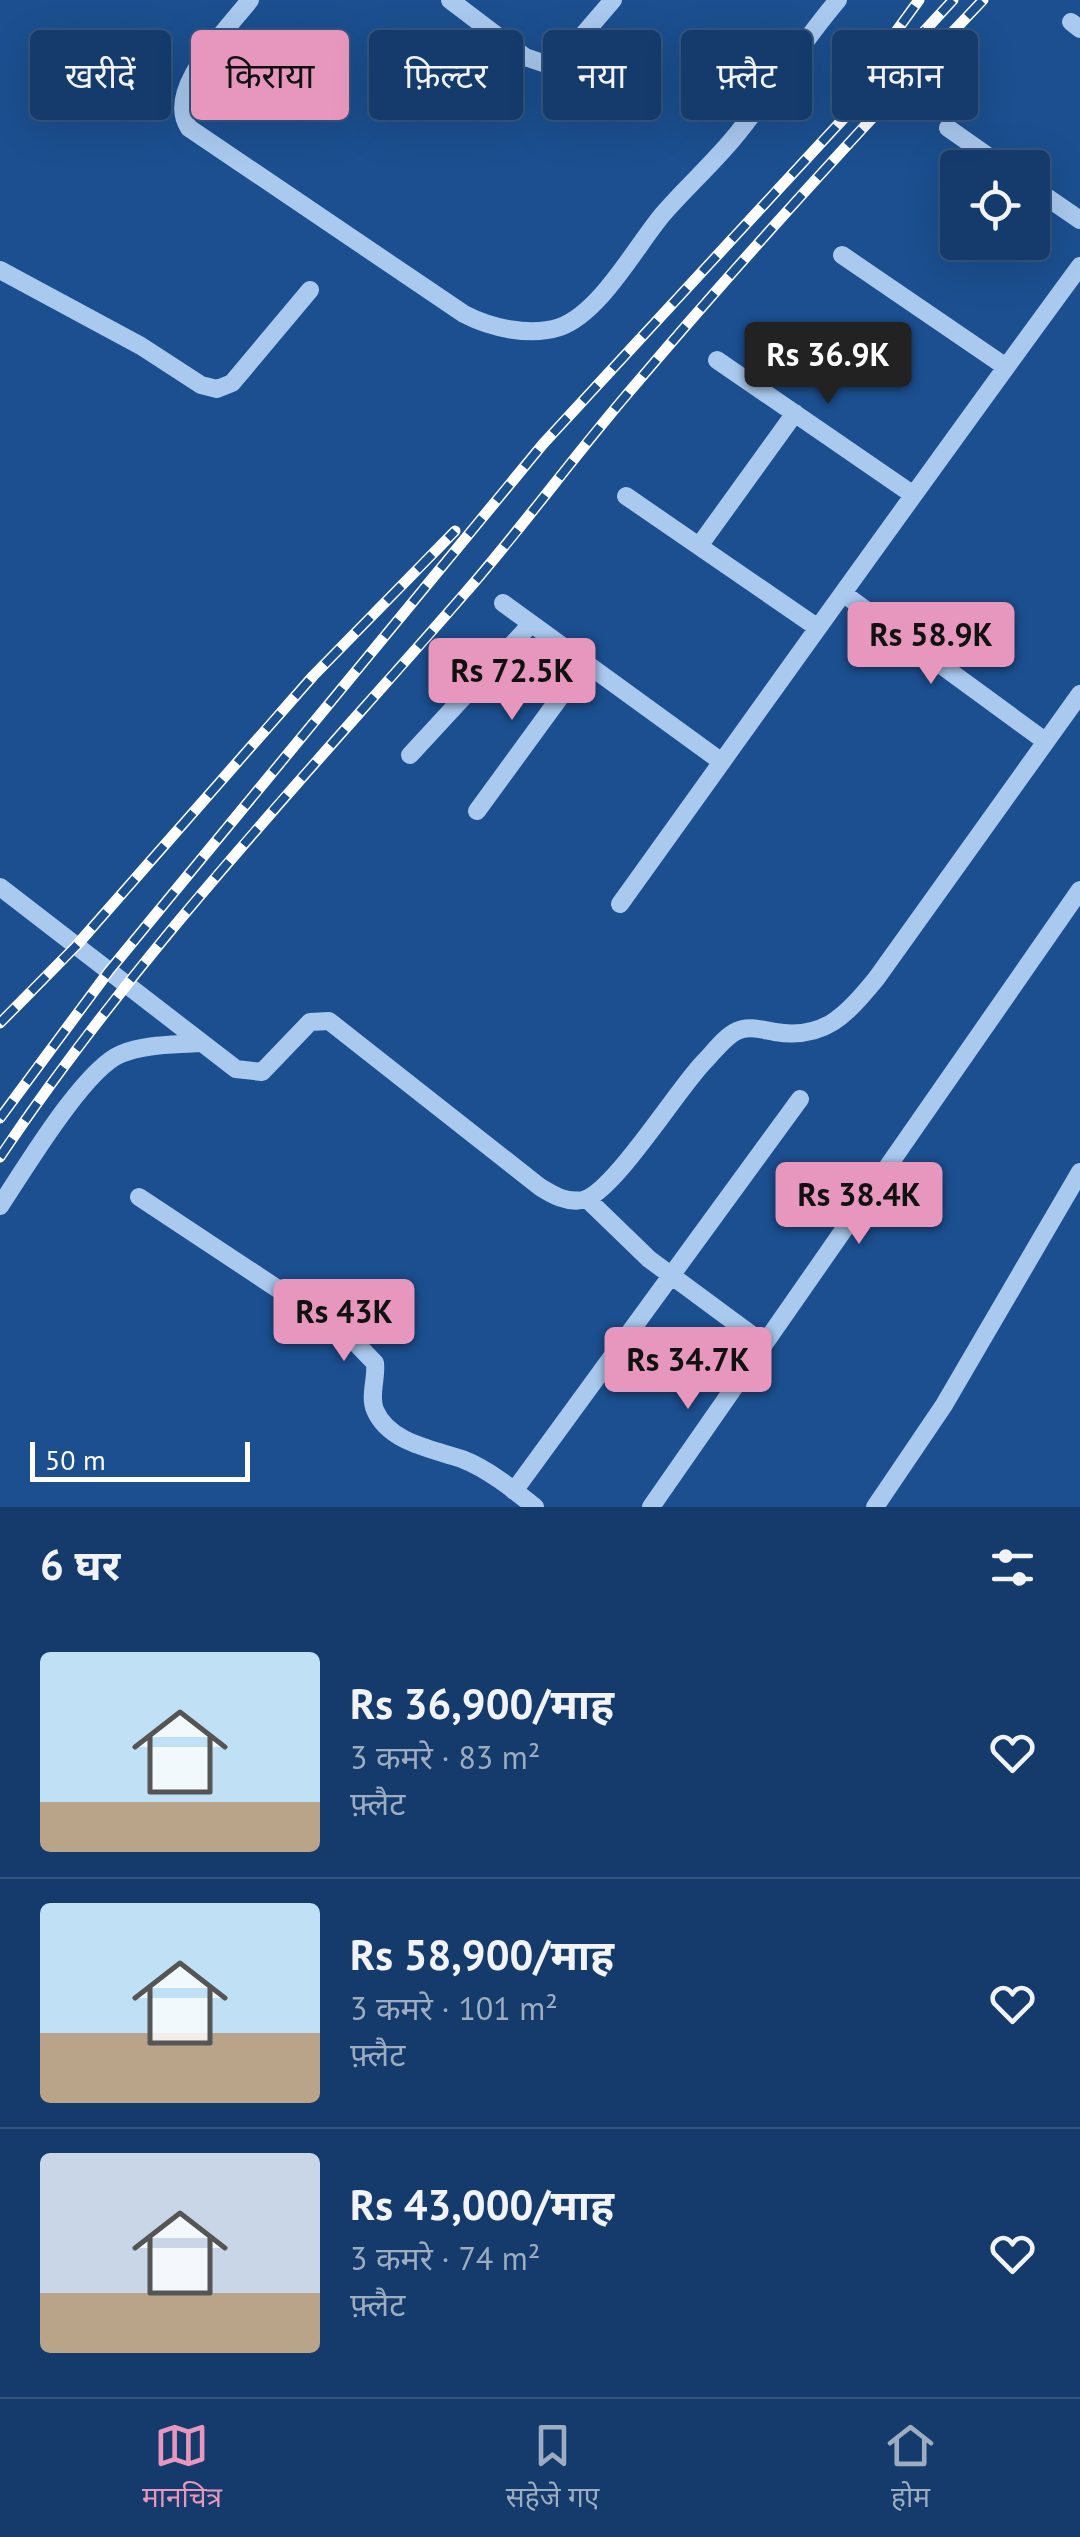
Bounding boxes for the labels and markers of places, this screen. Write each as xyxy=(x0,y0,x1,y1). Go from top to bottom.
pin: Rs 36.9K xyxy=(725,322,931,407)
pin: Rs 58.9K xyxy=(828,602,1034,687)
pin: Rs 72.5K xyxy=(409,638,615,723)
pin: Rs 38.4K xyxy=(756,1162,962,1247)
pin: Rs 43K xyxy=(263,1279,425,1364)
pin: Rs 34.7K xyxy=(585,1327,791,1412)

